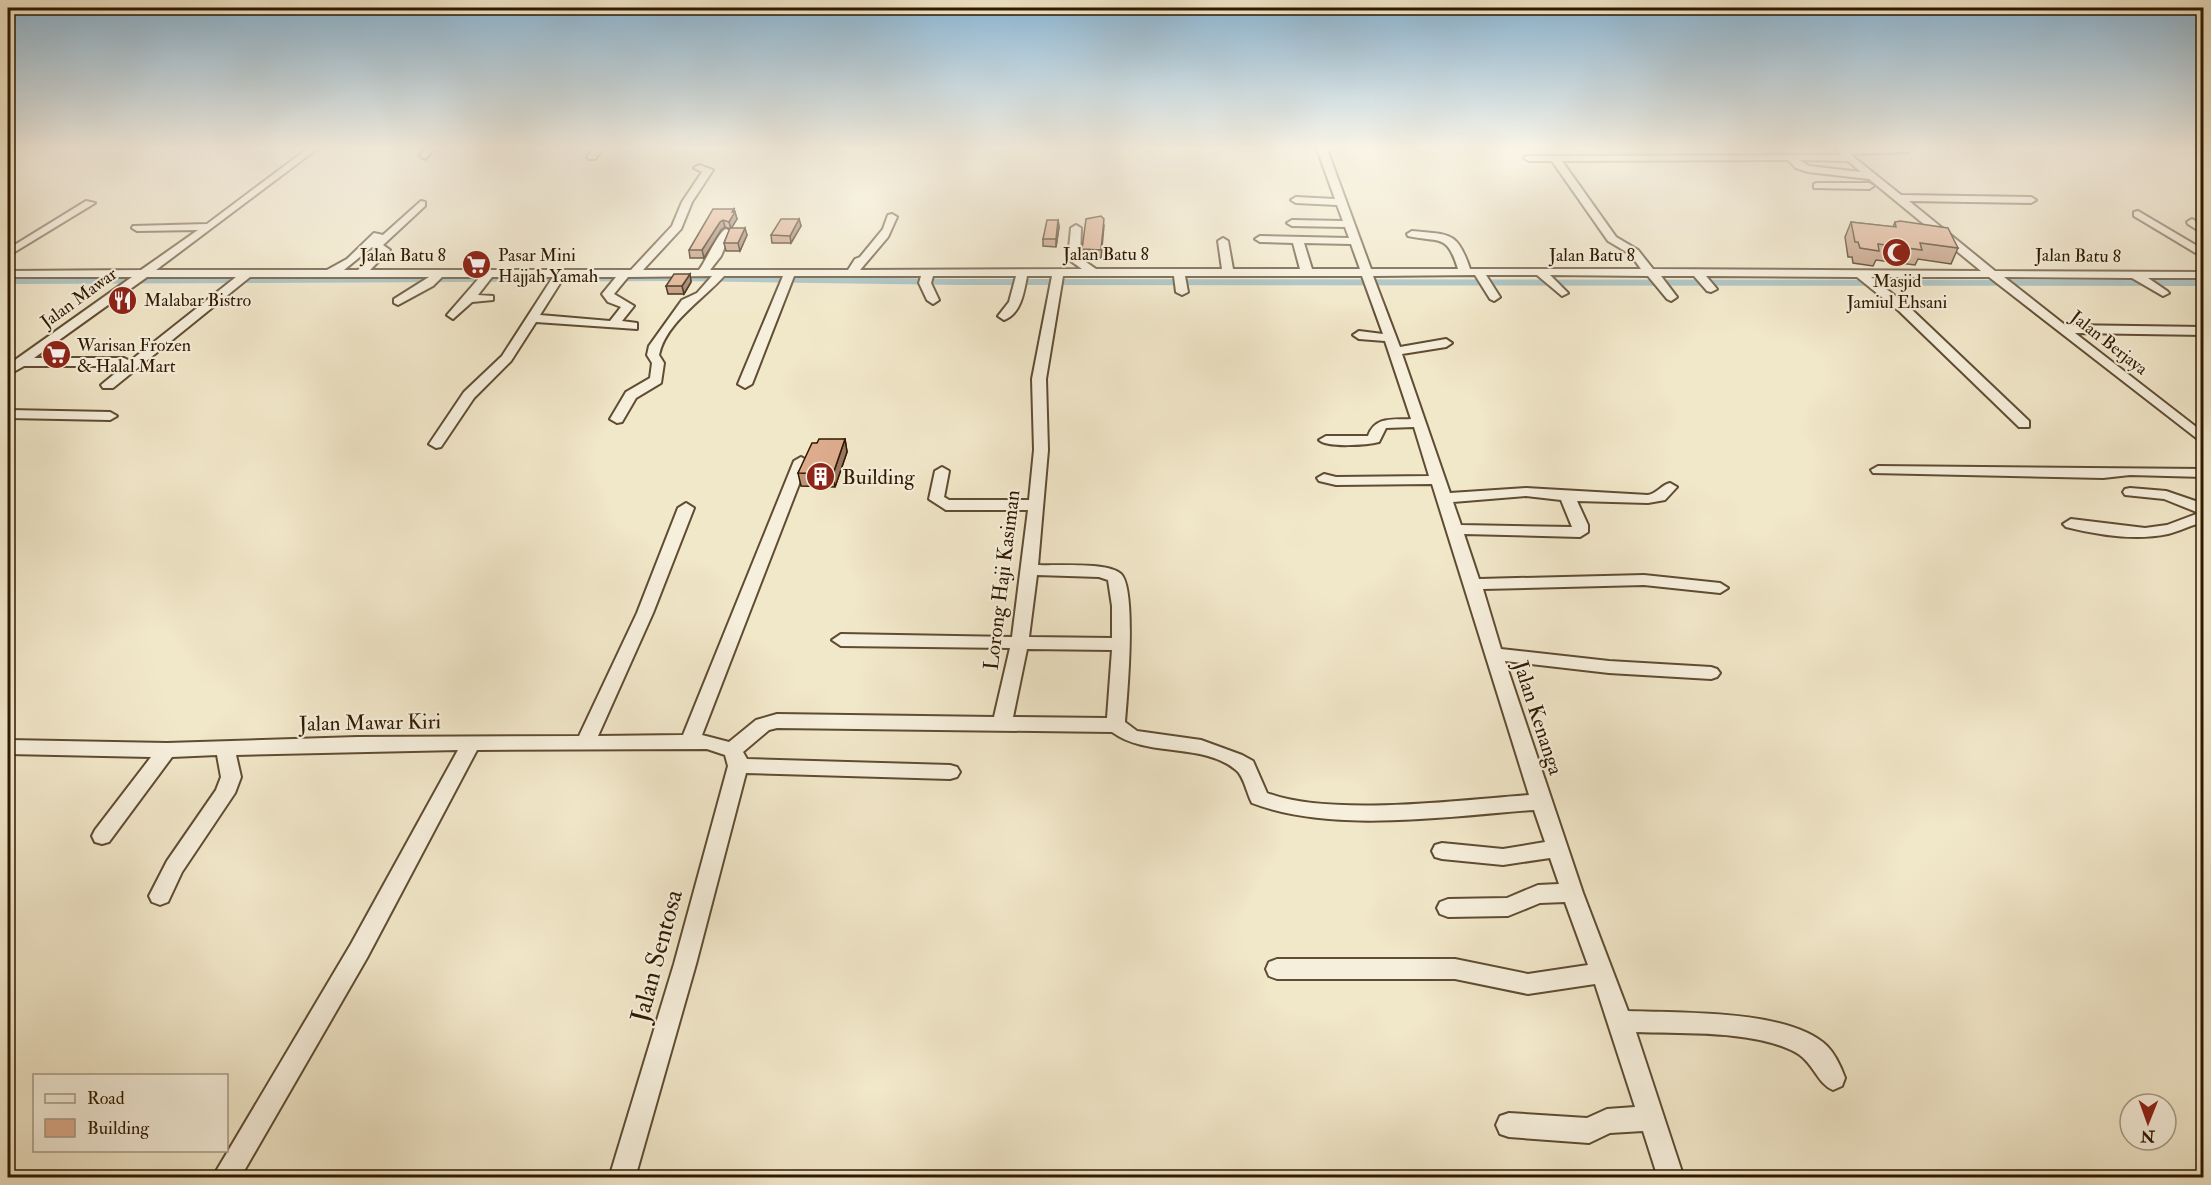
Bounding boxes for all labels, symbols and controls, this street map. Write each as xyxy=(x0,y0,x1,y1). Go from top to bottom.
mosque icon: Masjid Jamiul Ehsani xyxy=(1881,236,1913,268)
street label: Jalan Batu 8 xyxy=(1062,243,1149,266)
street label: Jalan Batu 8 xyxy=(359,244,446,267)
place label: Pasar Mini Hajjah Yamah xyxy=(498,244,599,288)
street label: Jalan Batu 8 xyxy=(1548,244,1635,267)
street label: Jalan Batu 8 xyxy=(2034,244,2121,268)
supermarket icon: Pasar Mini Hajjah Yamah xyxy=(461,249,493,281)
street label: Jalan Mawar xyxy=(35,262,122,334)
place label: Masjid Jamiul Ehsani xyxy=(1846,270,1948,314)
restaurant icon: Malabar Bistro xyxy=(107,284,139,316)
place label: Malabar Bistro xyxy=(144,289,252,312)
street label: Jalan Berjaya xyxy=(2065,305,2153,381)
place label: Warisan Frozen & Halal Mart xyxy=(76,334,191,378)
supermarket icon: Warisan Frozen & Halal Mart xyxy=(40,339,72,371)
building icon: Building xyxy=(805,461,837,493)
place label: Building xyxy=(842,464,915,491)
street label: Lorong Haji Kasiman xyxy=(978,488,1026,672)
street label: Jalan Kenanga xyxy=(1507,657,1569,779)
street label: Jalan Mawar Kiri xyxy=(298,708,442,738)
street label: Jalan Sentosa xyxy=(624,886,690,1027)
legend xyxy=(33,1074,228,1152)
text: Road xyxy=(87,1087,125,1110)
north arrow xyxy=(2118,1092,2178,1152)
text: Building xyxy=(87,1117,150,1140)
text: N xyxy=(2140,1126,2156,1146)

